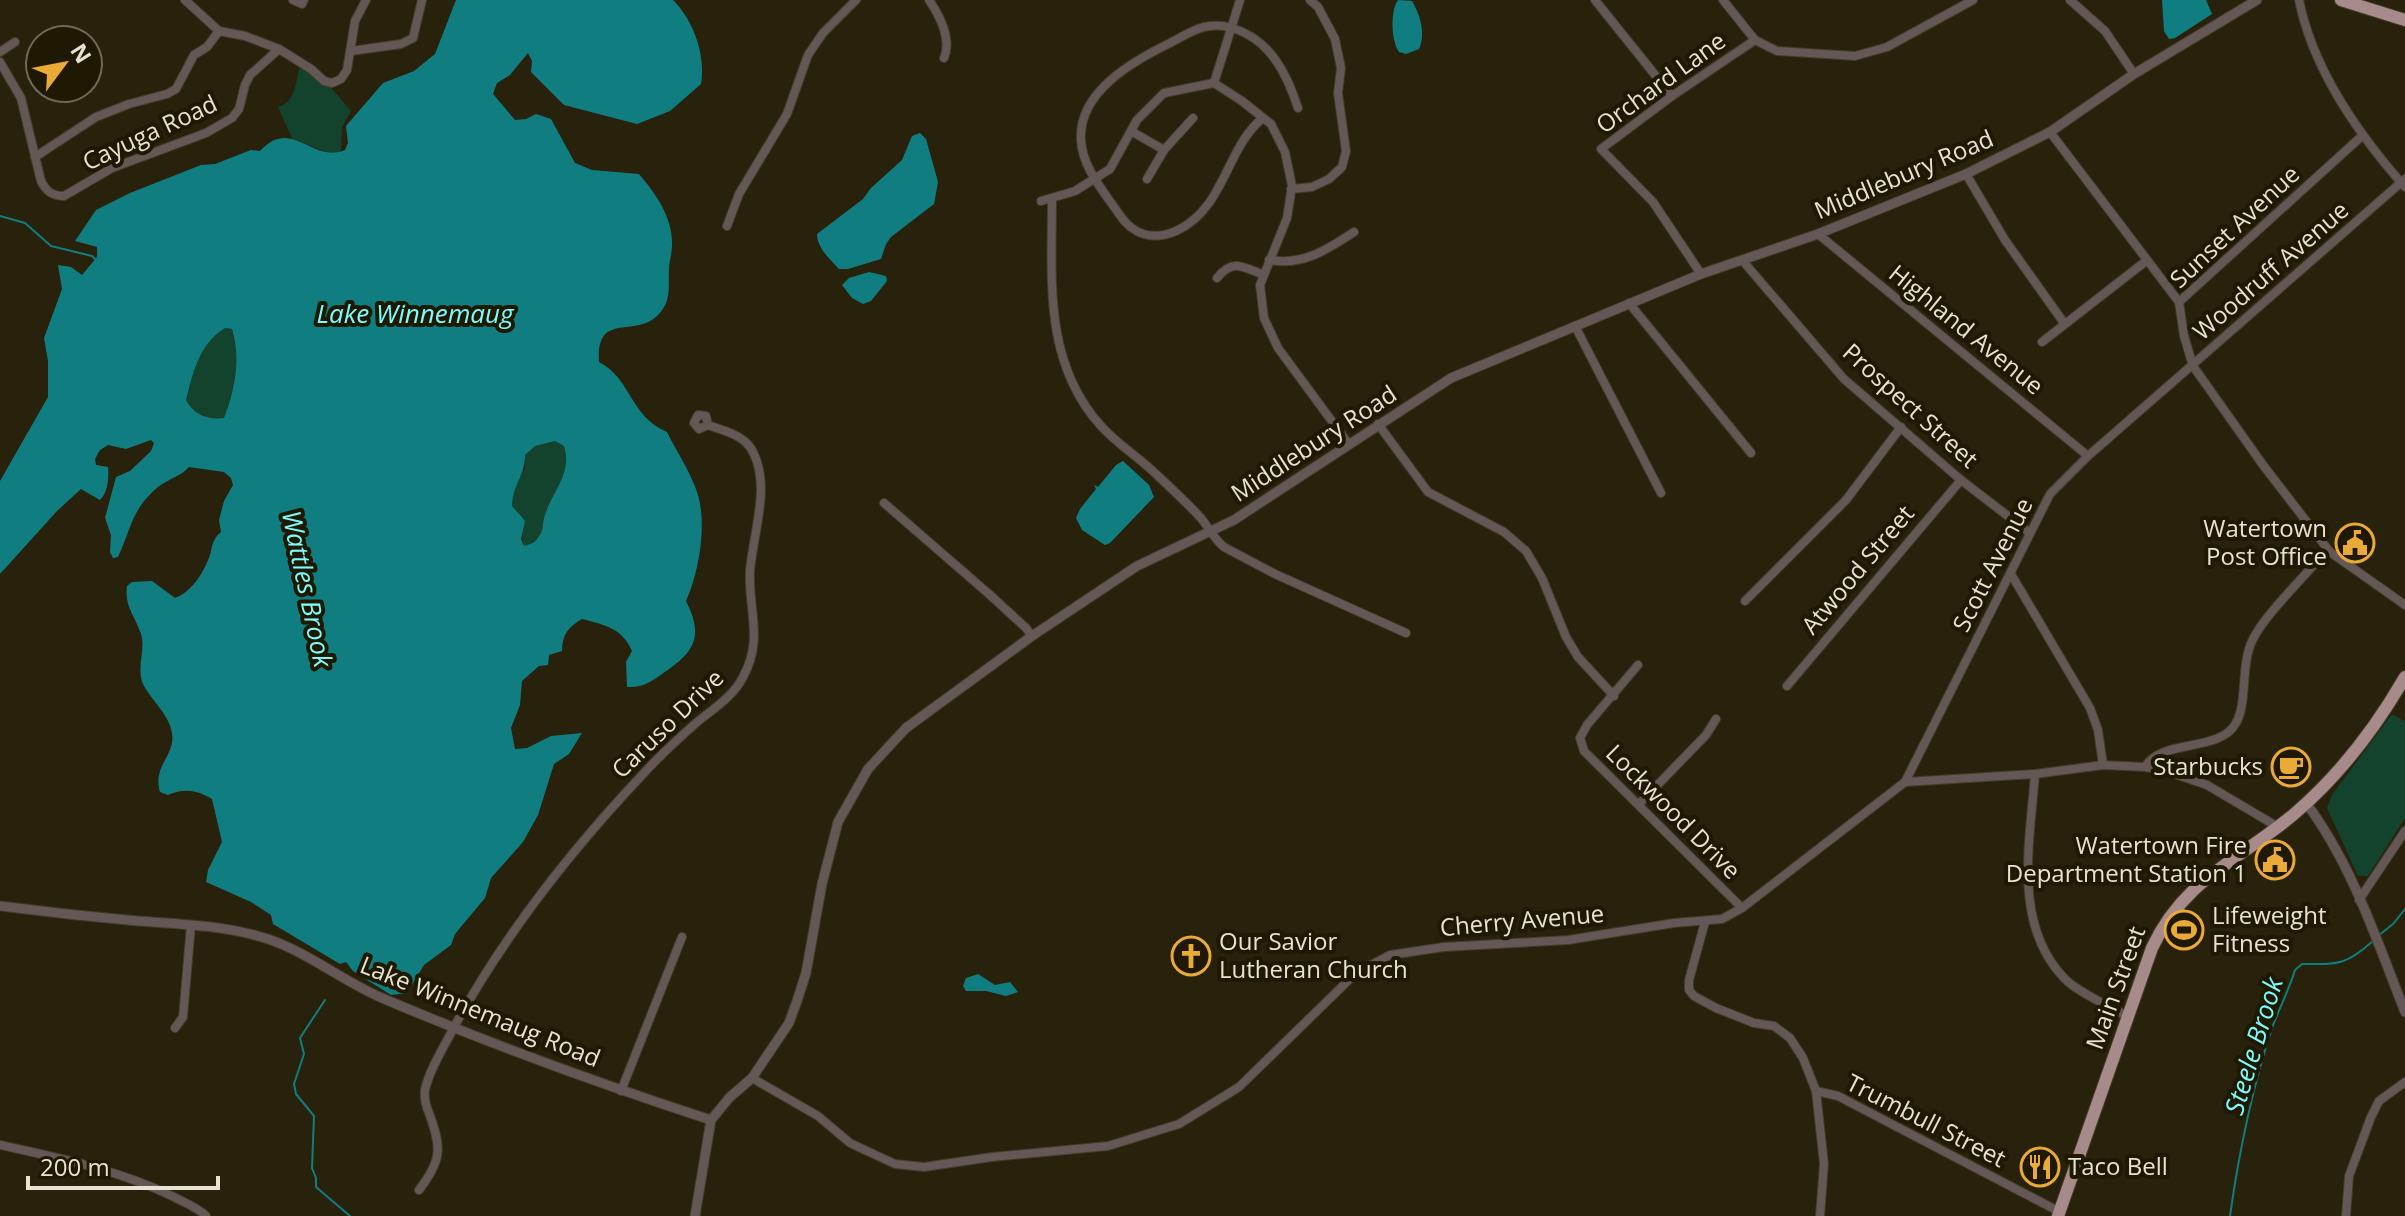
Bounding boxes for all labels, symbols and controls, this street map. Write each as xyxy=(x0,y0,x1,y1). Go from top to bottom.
north arrow xyxy=(24,24,104,104)
street label: Orchard Lane xyxy=(1589,24,1732,140)
text: N xyxy=(64,37,99,68)
street label: Cayuga Road xyxy=(77,86,222,177)
street label: Middlebury Road xyxy=(1809,121,1998,226)
street label: Sunset Avenue xyxy=(2162,157,2306,295)
street label: Woodruff Avenue xyxy=(2185,193,2355,347)
street label: Highland Avenue xyxy=(1883,256,2051,401)
water label: Lake Winnemaug xyxy=(316,295,515,331)
street label: Prospect Street xyxy=(1836,335,1986,475)
street label: Middlebury Road xyxy=(1224,377,1402,509)
street label: Scott Avenue xyxy=(1944,492,2040,637)
street label: Atwood Street xyxy=(1793,497,1921,641)
water label: Wattles Brook xyxy=(274,507,342,672)
place label: Watertown Post Office xyxy=(2203,511,2327,572)
public building icon: Watertown Post Office xyxy=(2334,522,2376,564)
street label: Caruso Drive xyxy=(604,661,730,785)
street label: Lockwood Drive xyxy=(1599,736,1749,886)
cafe icon: Starbucks xyxy=(2270,746,2312,788)
place label: Starbucks xyxy=(2153,749,2263,782)
place label: Watertown Fire Department Station 1 xyxy=(2006,828,2247,889)
public building icon: Watertown Fire Department Station 1 xyxy=(2254,839,2296,881)
street label: Cherry Avenue xyxy=(1438,896,1605,943)
place label: Lifeweight Fitness xyxy=(2212,898,2327,959)
sports icon: Lifeweight Fitness xyxy=(2163,909,2205,951)
street label: Main Street xyxy=(2077,921,2152,1054)
place label: Our Savior Lutheran Church xyxy=(1219,924,1408,985)
church icon: Our Savior Lutheran Church xyxy=(1170,935,1212,977)
street label: Lake Winnemaug Road xyxy=(356,947,605,1074)
water label: Steele Brook xyxy=(2215,971,2291,1119)
street label: Trumbull Street xyxy=(1841,1065,2012,1174)
scale bar xyxy=(28,1140,218,1190)
restaurant icon: Taco Bell xyxy=(2019,1146,2061,1188)
place label: Taco Bell xyxy=(2068,1149,2168,1182)
text: 200 m xyxy=(40,1150,110,1183)

